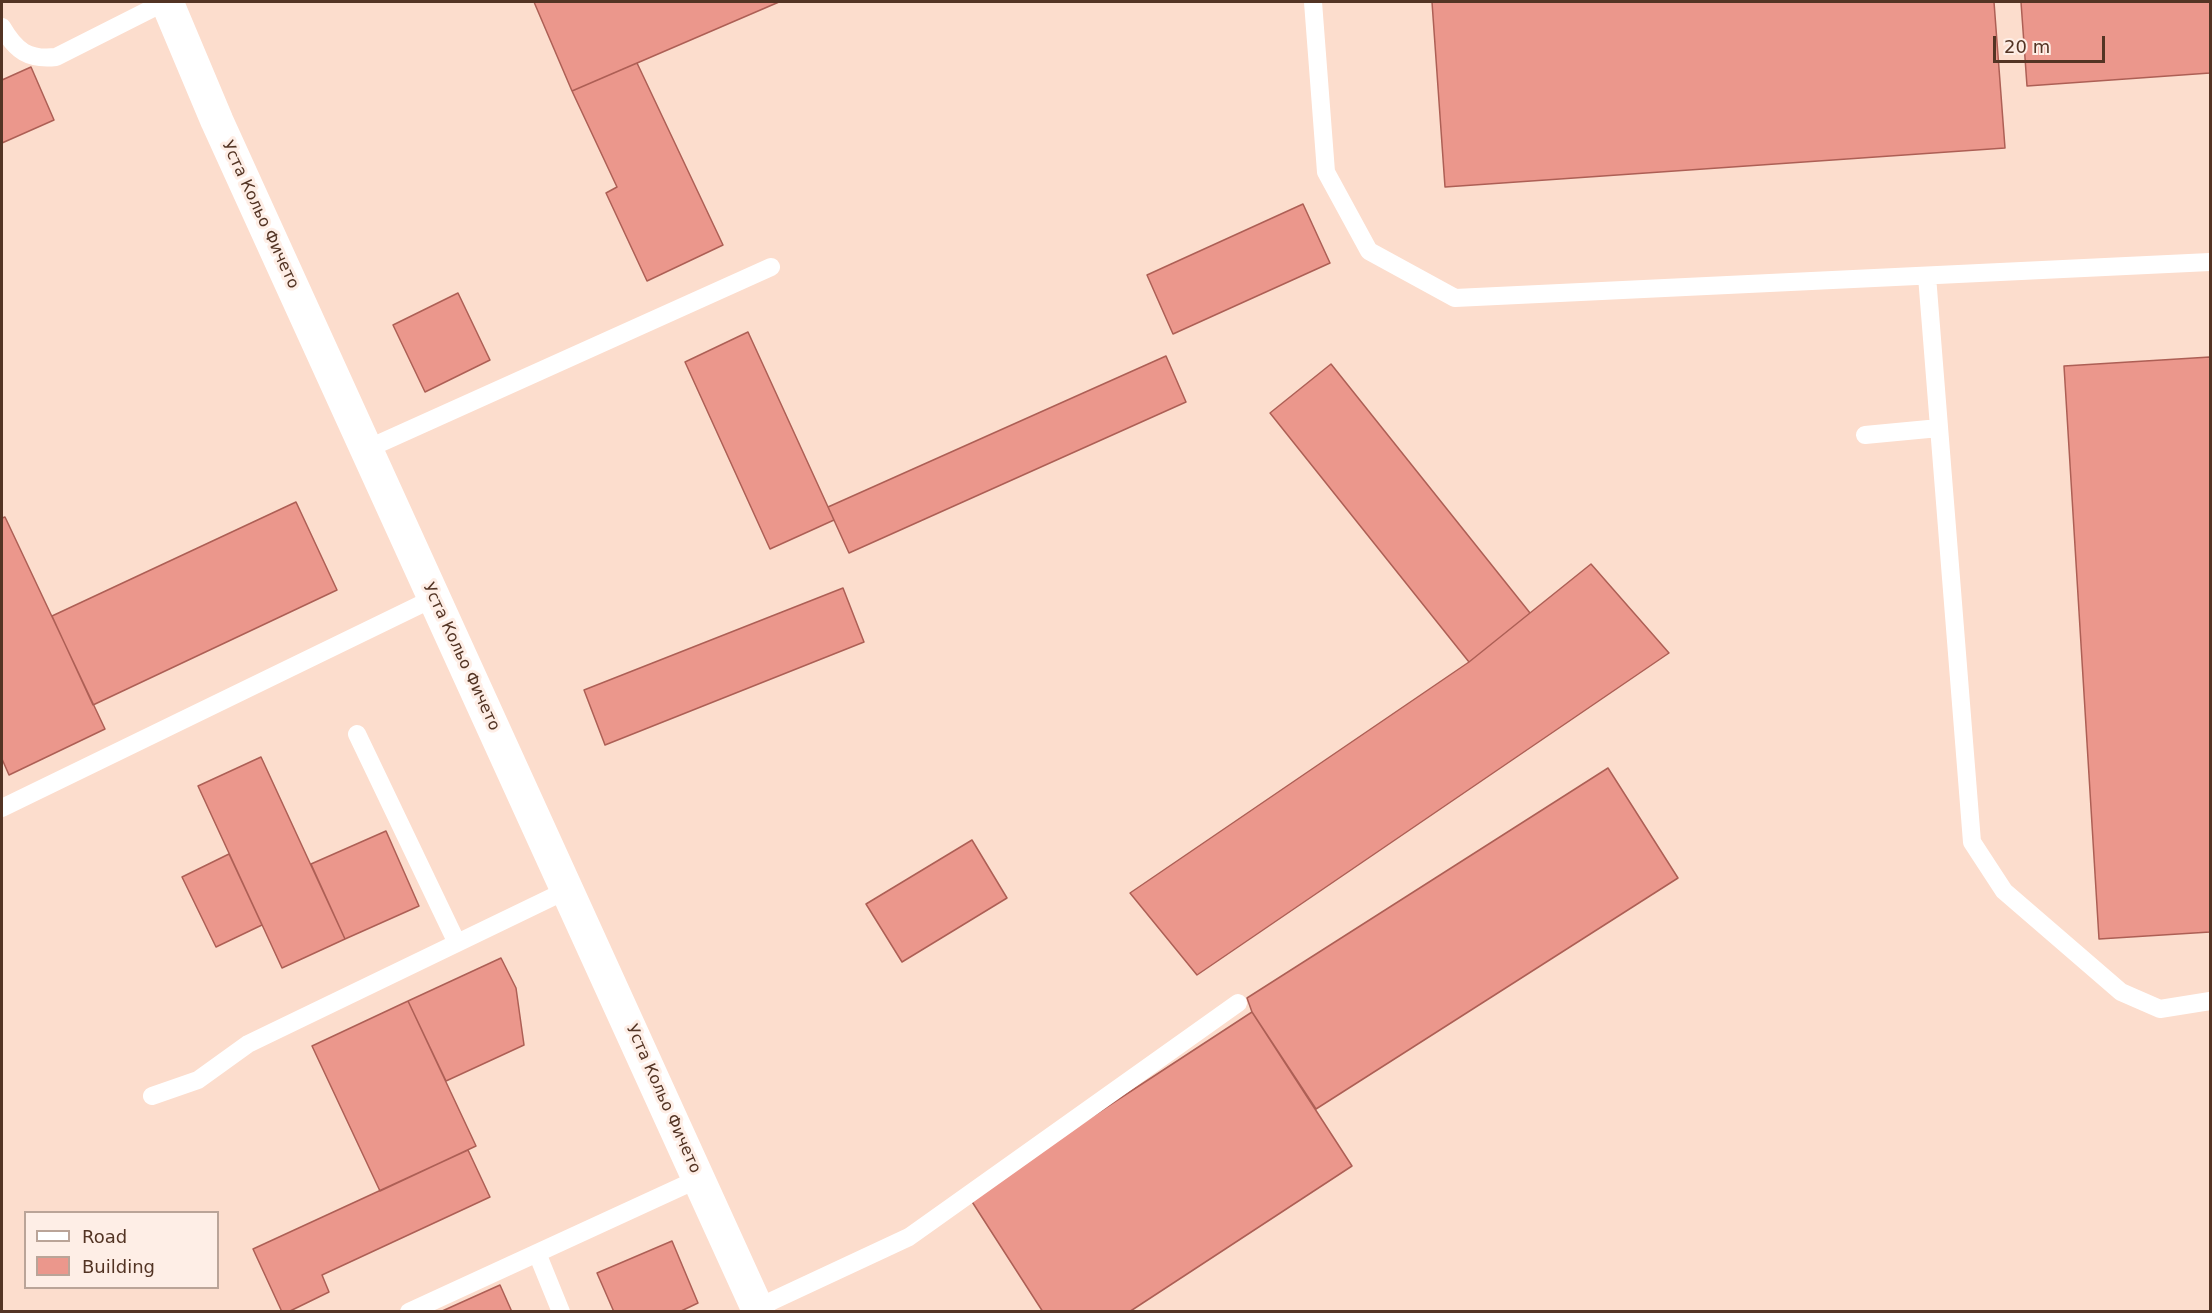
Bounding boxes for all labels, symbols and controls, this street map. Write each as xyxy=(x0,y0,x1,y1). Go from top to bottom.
scale bar xyxy=(1996,24,2108,62)
text: 20 m xyxy=(2004,36,2050,57)
street label: Уста Кольо Фичето xyxy=(217,138,303,292)
street label: Уста Кольо Фичето xyxy=(418,580,504,734)
street label: Уста Кольо Фичето xyxy=(621,1022,705,1176)
legend xyxy=(24,1211,219,1289)
text: Road xyxy=(82,1226,127,1247)
text: Building xyxy=(82,1256,155,1277)

